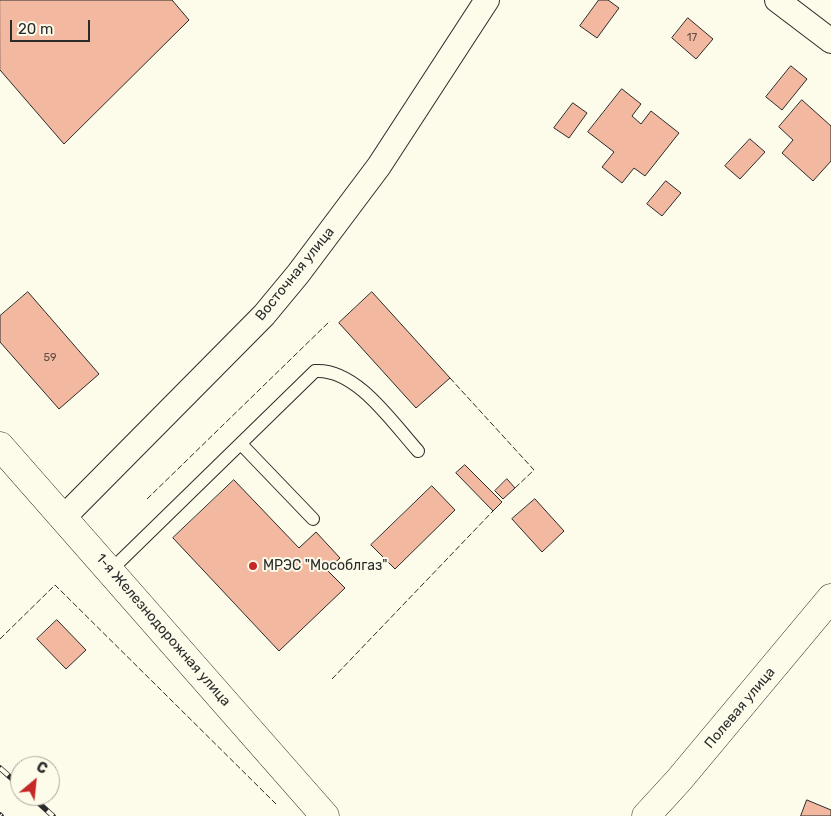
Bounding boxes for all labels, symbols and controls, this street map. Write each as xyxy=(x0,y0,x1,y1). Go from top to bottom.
scale bar xyxy=(12,10,92,42)
text: 20 m xyxy=(18,20,53,38)
house number: 17 xyxy=(687,31,697,45)
street label: Восточная улица xyxy=(252,224,338,324)
house number: 59 xyxy=(43,351,57,365)
street label: 1-я Железнодорожная улица xyxy=(92,550,234,710)
place label: МРЭС "Мособлгаз" xyxy=(263,558,387,574)
marker: МРЭС "Мособлгаз" xyxy=(247,560,259,572)
street label: Полевая улица xyxy=(701,664,779,752)
north arrow xyxy=(10,756,60,806)
text: С xyxy=(33,758,50,778)

